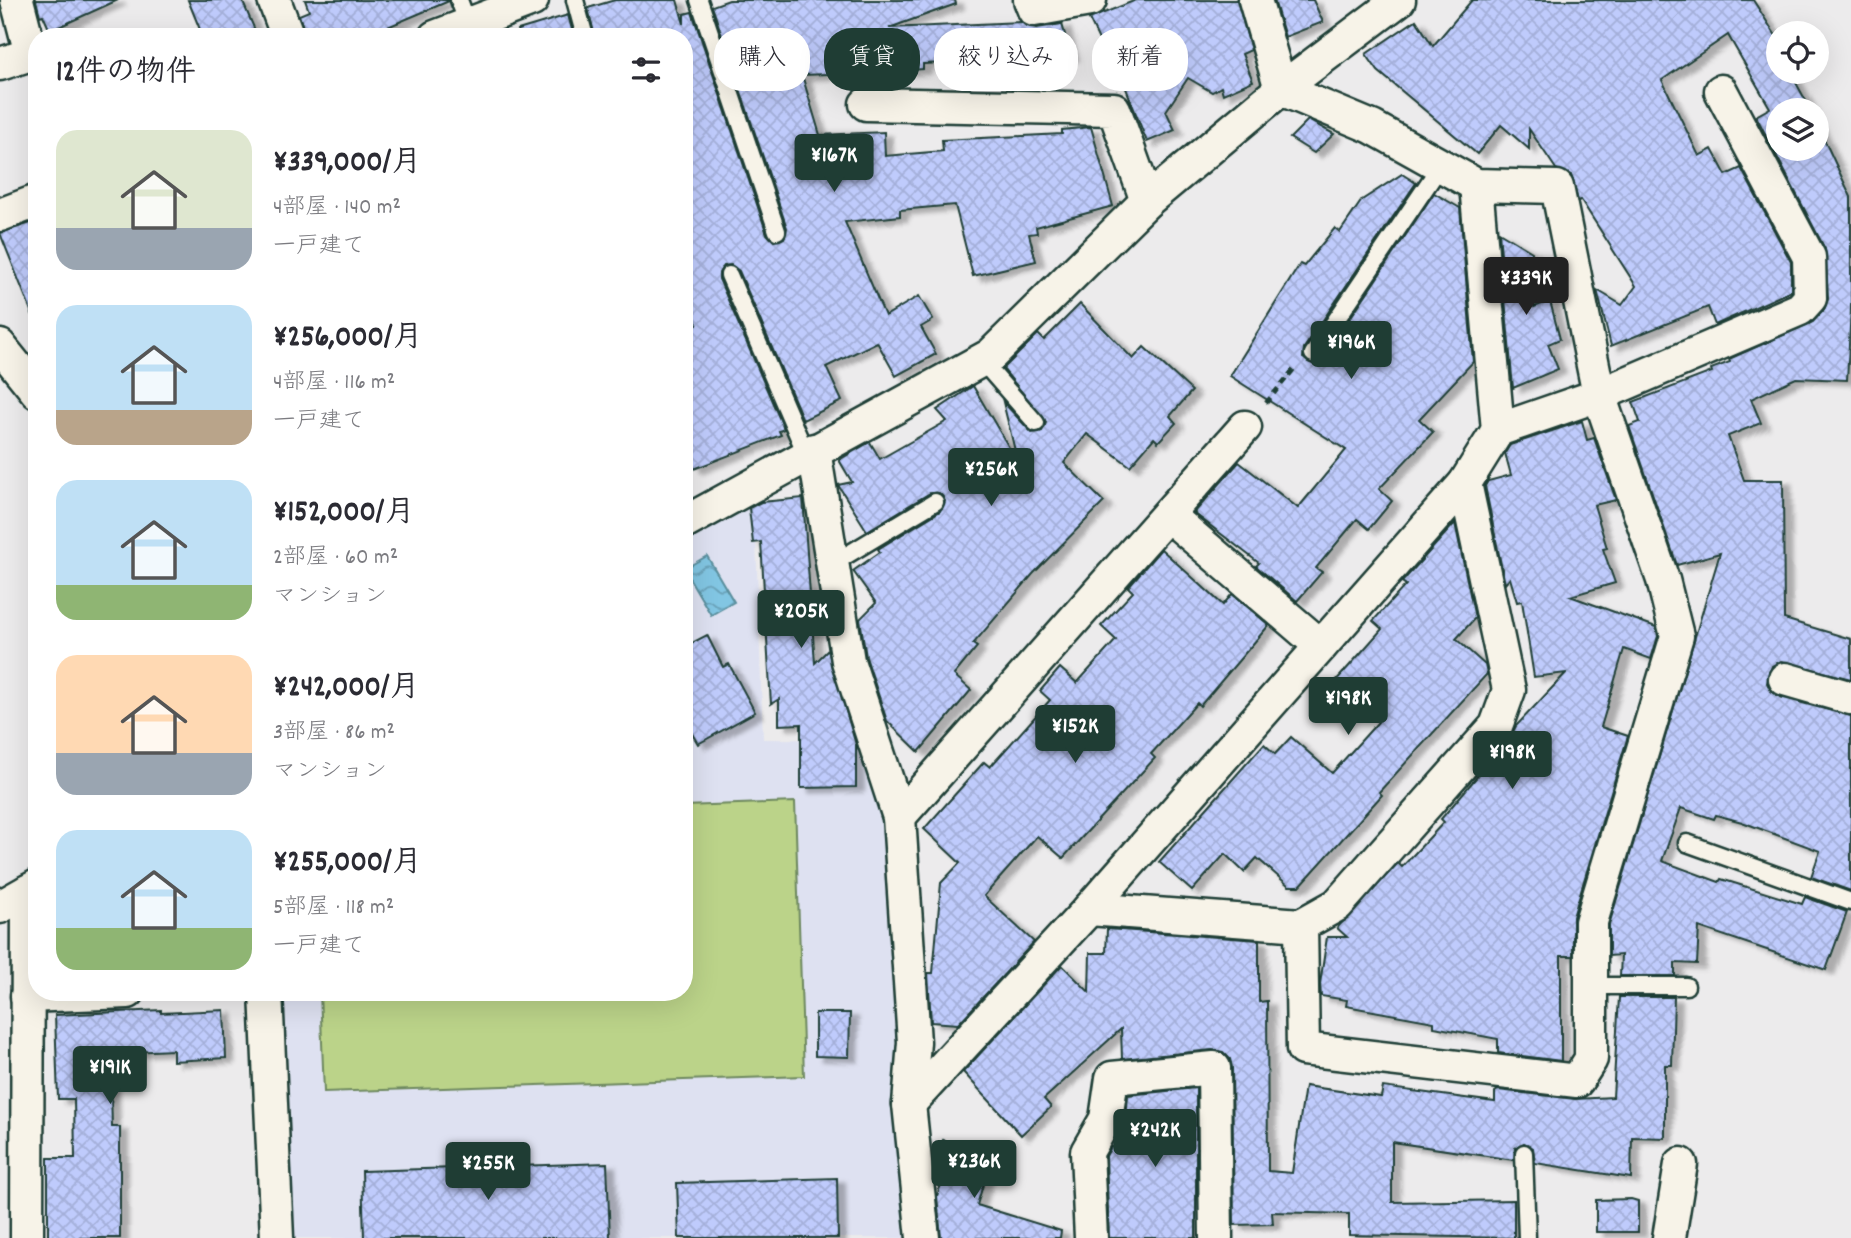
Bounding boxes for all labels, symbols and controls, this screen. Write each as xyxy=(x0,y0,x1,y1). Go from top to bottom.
map controls xyxy=(1766,21,1829,161)
button: locate xyxy=(1766,21,1829,84)
chip: 購入 xyxy=(714,28,810,91)
chip: 賃貸 xyxy=(824,28,920,91)
chip: 絞り込み xyxy=(934,28,1078,91)
chip: 新着 xyxy=(1092,28,1188,91)
icon: filters xyxy=(627,51,665,89)
text: 12件の物件 xyxy=(56,53,196,96)
button: layers xyxy=(1766,98,1829,161)
pin: ¥167K xyxy=(785,134,883,194)
text: ¥167K xyxy=(811,140,857,173)
text: ¥339,000/月 xyxy=(273,143,421,186)
icon: home xyxy=(112,158,196,242)
text: 4部屋 · 140 m² xyxy=(273,192,401,225)
text: 一戸建て xyxy=(273,231,365,264)
pin: ¥339K xyxy=(1477,258,1575,317)
text: ¥339K xyxy=(1500,263,1552,296)
text: ¥256,000/月 xyxy=(273,318,423,361)
pin: ¥196K xyxy=(1302,322,1400,381)
text: ¥196K xyxy=(1327,327,1375,360)
icon: home xyxy=(112,333,196,417)
text: 4部屋 · 116 m² xyxy=(273,367,395,400)
text: 一戸建て xyxy=(273,406,365,439)
pin: ¥256K xyxy=(942,448,1040,508)
text: ¥256K xyxy=(964,454,1018,487)
text: ¥152,000/月 xyxy=(273,493,414,536)
icon: home xyxy=(112,508,196,592)
text: 2部屋 · 60 m² xyxy=(273,542,398,575)
text: マンション xyxy=(273,581,387,614)
pin: ¥205K xyxy=(752,590,850,650)
text: ¥205K xyxy=(774,596,829,629)
text: ¥242,000/月 xyxy=(273,668,420,711)
pin: ¥198K xyxy=(1299,678,1397,737)
icon: home xyxy=(112,683,196,767)
text: ¥198K xyxy=(1325,683,1371,716)
pin: ¥152K xyxy=(1026,706,1124,765)
text: ¥152K xyxy=(1051,711,1099,744)
text: 3部屋 · 86 m² xyxy=(273,717,395,750)
pin: ¥198K xyxy=(1463,732,1561,791)
text: ¥198K xyxy=(1489,737,1535,770)
text: マンション xyxy=(273,756,387,789)
text: ¥255,000/月 xyxy=(273,843,422,886)
icon: home xyxy=(112,858,196,942)
text: 5部屋 · 118 m² xyxy=(273,892,394,925)
text: 一戸建て xyxy=(273,931,365,964)
pin: ¥191K xyxy=(61,1046,159,1106)
text: ¥191K xyxy=(89,1052,131,1085)
pin: ¥242K xyxy=(1106,1110,1204,1169)
text: ¥242K xyxy=(1129,1115,1181,1148)
pin: ¥236K xyxy=(925,1140,1023,1200)
pin: ¥255K xyxy=(439,1142,537,1202)
text: ¥236K xyxy=(947,1146,1001,1179)
text: ¥255K xyxy=(461,1148,515,1181)

